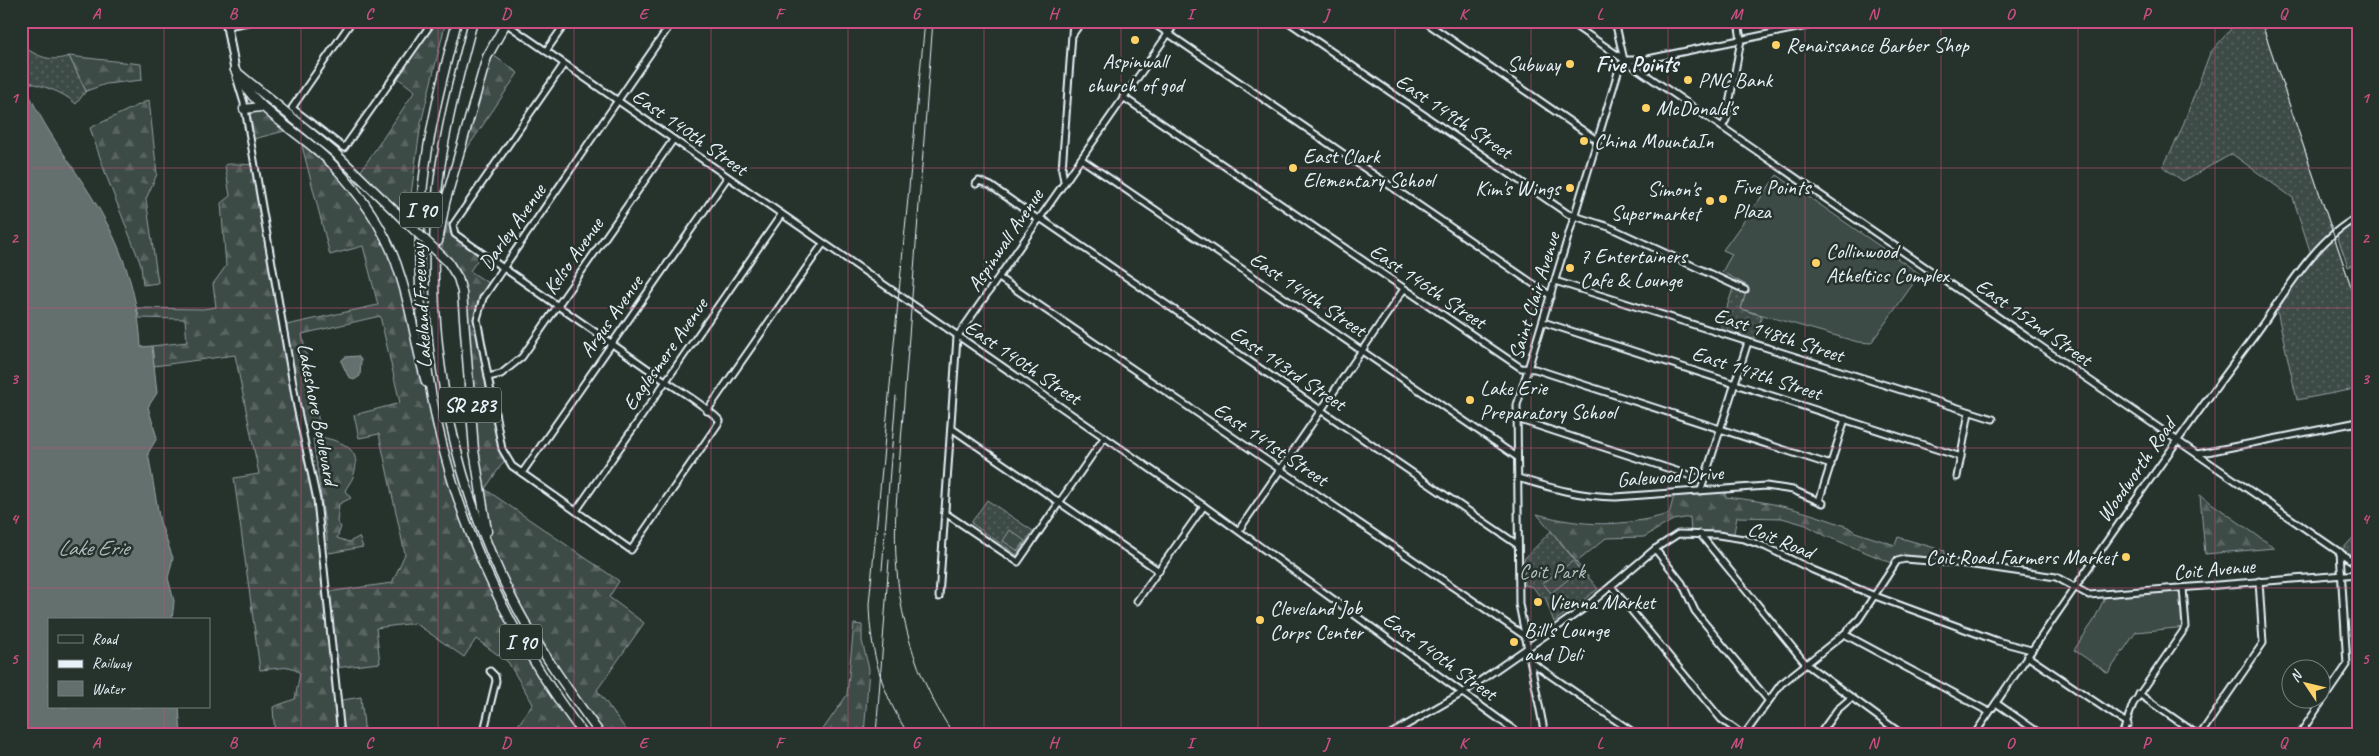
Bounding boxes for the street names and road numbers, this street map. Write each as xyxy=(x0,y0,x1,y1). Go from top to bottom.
street label: East 149th Street xyxy=(1391,68,1519,166)
street label: East 140th Street xyxy=(627,83,754,182)
street label: Darley Avenue xyxy=(473,178,552,275)
street label: Aspinwall Avenue xyxy=(961,183,1050,296)
road number: I 90 xyxy=(400,192,442,228)
street label: Kelso Avenue xyxy=(537,212,610,300)
street label: Saint Clair Avenue xyxy=(1502,227,1566,363)
street label: East 146th Street xyxy=(1365,238,1493,336)
street label: Lakeland Freeway xyxy=(405,241,437,369)
street label: East 144th Street xyxy=(1245,246,1373,344)
street label: Argus Avenue xyxy=(573,268,650,362)
street label: East 152nd Street xyxy=(1971,272,2099,373)
street label: Eaglesmere Avenue xyxy=(617,291,715,415)
street label: East 148th Street xyxy=(1711,302,1849,369)
street label: East 140th Street xyxy=(960,314,1088,412)
street label: East 143rd Street xyxy=(1225,320,1353,417)
street label: East 147th Street xyxy=(1689,340,1827,407)
street label: Lakeshore Boulevard xyxy=(292,341,345,491)
road number: SR 283 xyxy=(439,388,501,422)
street label: East 141st Street xyxy=(1209,396,1335,493)
street label: Woodworth Road xyxy=(2091,411,2183,527)
street label: Galewood Drive xyxy=(1616,459,1725,493)
street label: Coit Road xyxy=(1744,515,1821,566)
street label: Coit Avenue xyxy=(2172,552,2257,586)
street label: East 140th Street xyxy=(1378,606,1504,707)
road number: I 90 xyxy=(500,624,542,660)

